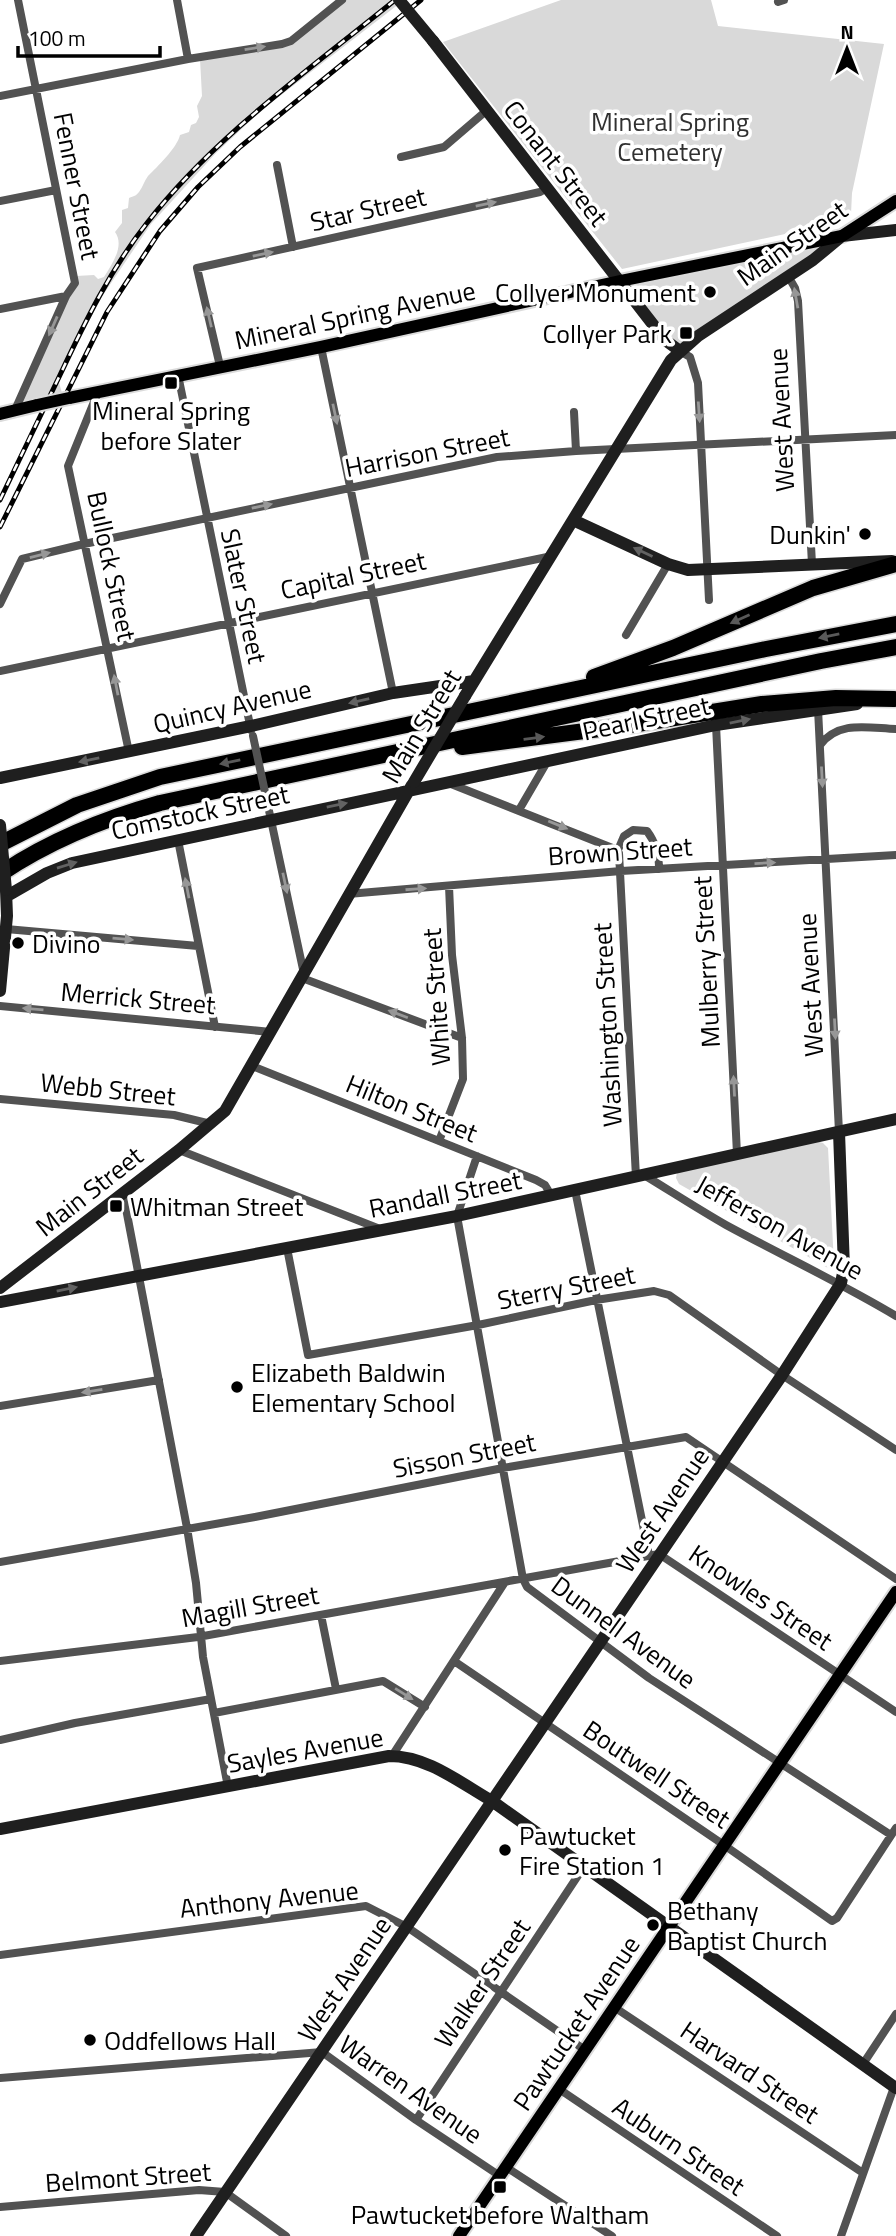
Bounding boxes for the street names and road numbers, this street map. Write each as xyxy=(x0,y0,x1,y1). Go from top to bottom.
street label: Conant Street xyxy=(494,92,618,234)
street label: Fenner Street xyxy=(44,109,110,263)
street label: Star Street xyxy=(306,177,430,241)
street label: Main Street xyxy=(729,191,855,295)
street label: Mineral Spring Avenue xyxy=(231,270,479,360)
street label: West Avenue xyxy=(758,347,804,493)
street label: Harrison Street xyxy=(341,417,513,487)
street label: Bullock Street xyxy=(77,488,147,644)
street label: Slater Street xyxy=(211,525,277,667)
street label: Capital Street xyxy=(277,541,429,609)
street label: Main Street xyxy=(372,661,470,791)
street label: Quincy Avenue xyxy=(149,669,315,743)
street label: Pearl Street xyxy=(579,685,713,751)
street label: Comstock Street xyxy=(107,774,293,850)
street label: Brown Street xyxy=(546,826,694,876)
street label: Mulberry Street xyxy=(682,875,730,1049)
street label: West Avenue xyxy=(787,912,833,1058)
street label: Washington Street xyxy=(582,922,632,1128)
street label: White Street xyxy=(412,927,460,1067)
street label: Merrick Street xyxy=(59,972,217,1024)
street label: Webb Street xyxy=(38,1063,178,1115)
street label: Hilton Street xyxy=(340,1064,484,1152)
street label: Main Street xyxy=(27,1136,151,1246)
street label: Randall Street xyxy=(365,1160,525,1228)
street label: Jefferson Avenue xyxy=(689,1165,871,1289)
street label: Sterry Street xyxy=(494,1255,638,1319)
street label: Sisson Street xyxy=(389,1422,539,1488)
street label: West Avenue xyxy=(606,1439,718,1581)
street label: Knowles Street xyxy=(681,1534,841,1660)
street label: Dunnell Avenue xyxy=(543,1566,705,1698)
street label: Magill Street xyxy=(178,1575,322,1637)
street label: Boutwell Street xyxy=(576,1710,738,1838)
street label: Sayles Avenue xyxy=(224,1717,386,1783)
street label: Anthony Avenue xyxy=(178,1870,360,1928)
street label: West Avenue xyxy=(288,1908,400,2050)
street label: Walker Street xyxy=(424,1910,540,2056)
street label: Pawtucket Avenue xyxy=(503,1928,649,2118)
street label: Harvard Street xyxy=(673,2011,827,2133)
street label: Warren Avenue xyxy=(331,2025,491,2153)
street label: Auburn Street xyxy=(605,2087,753,2205)
street label: Belmont Street xyxy=(44,2152,212,2202)

